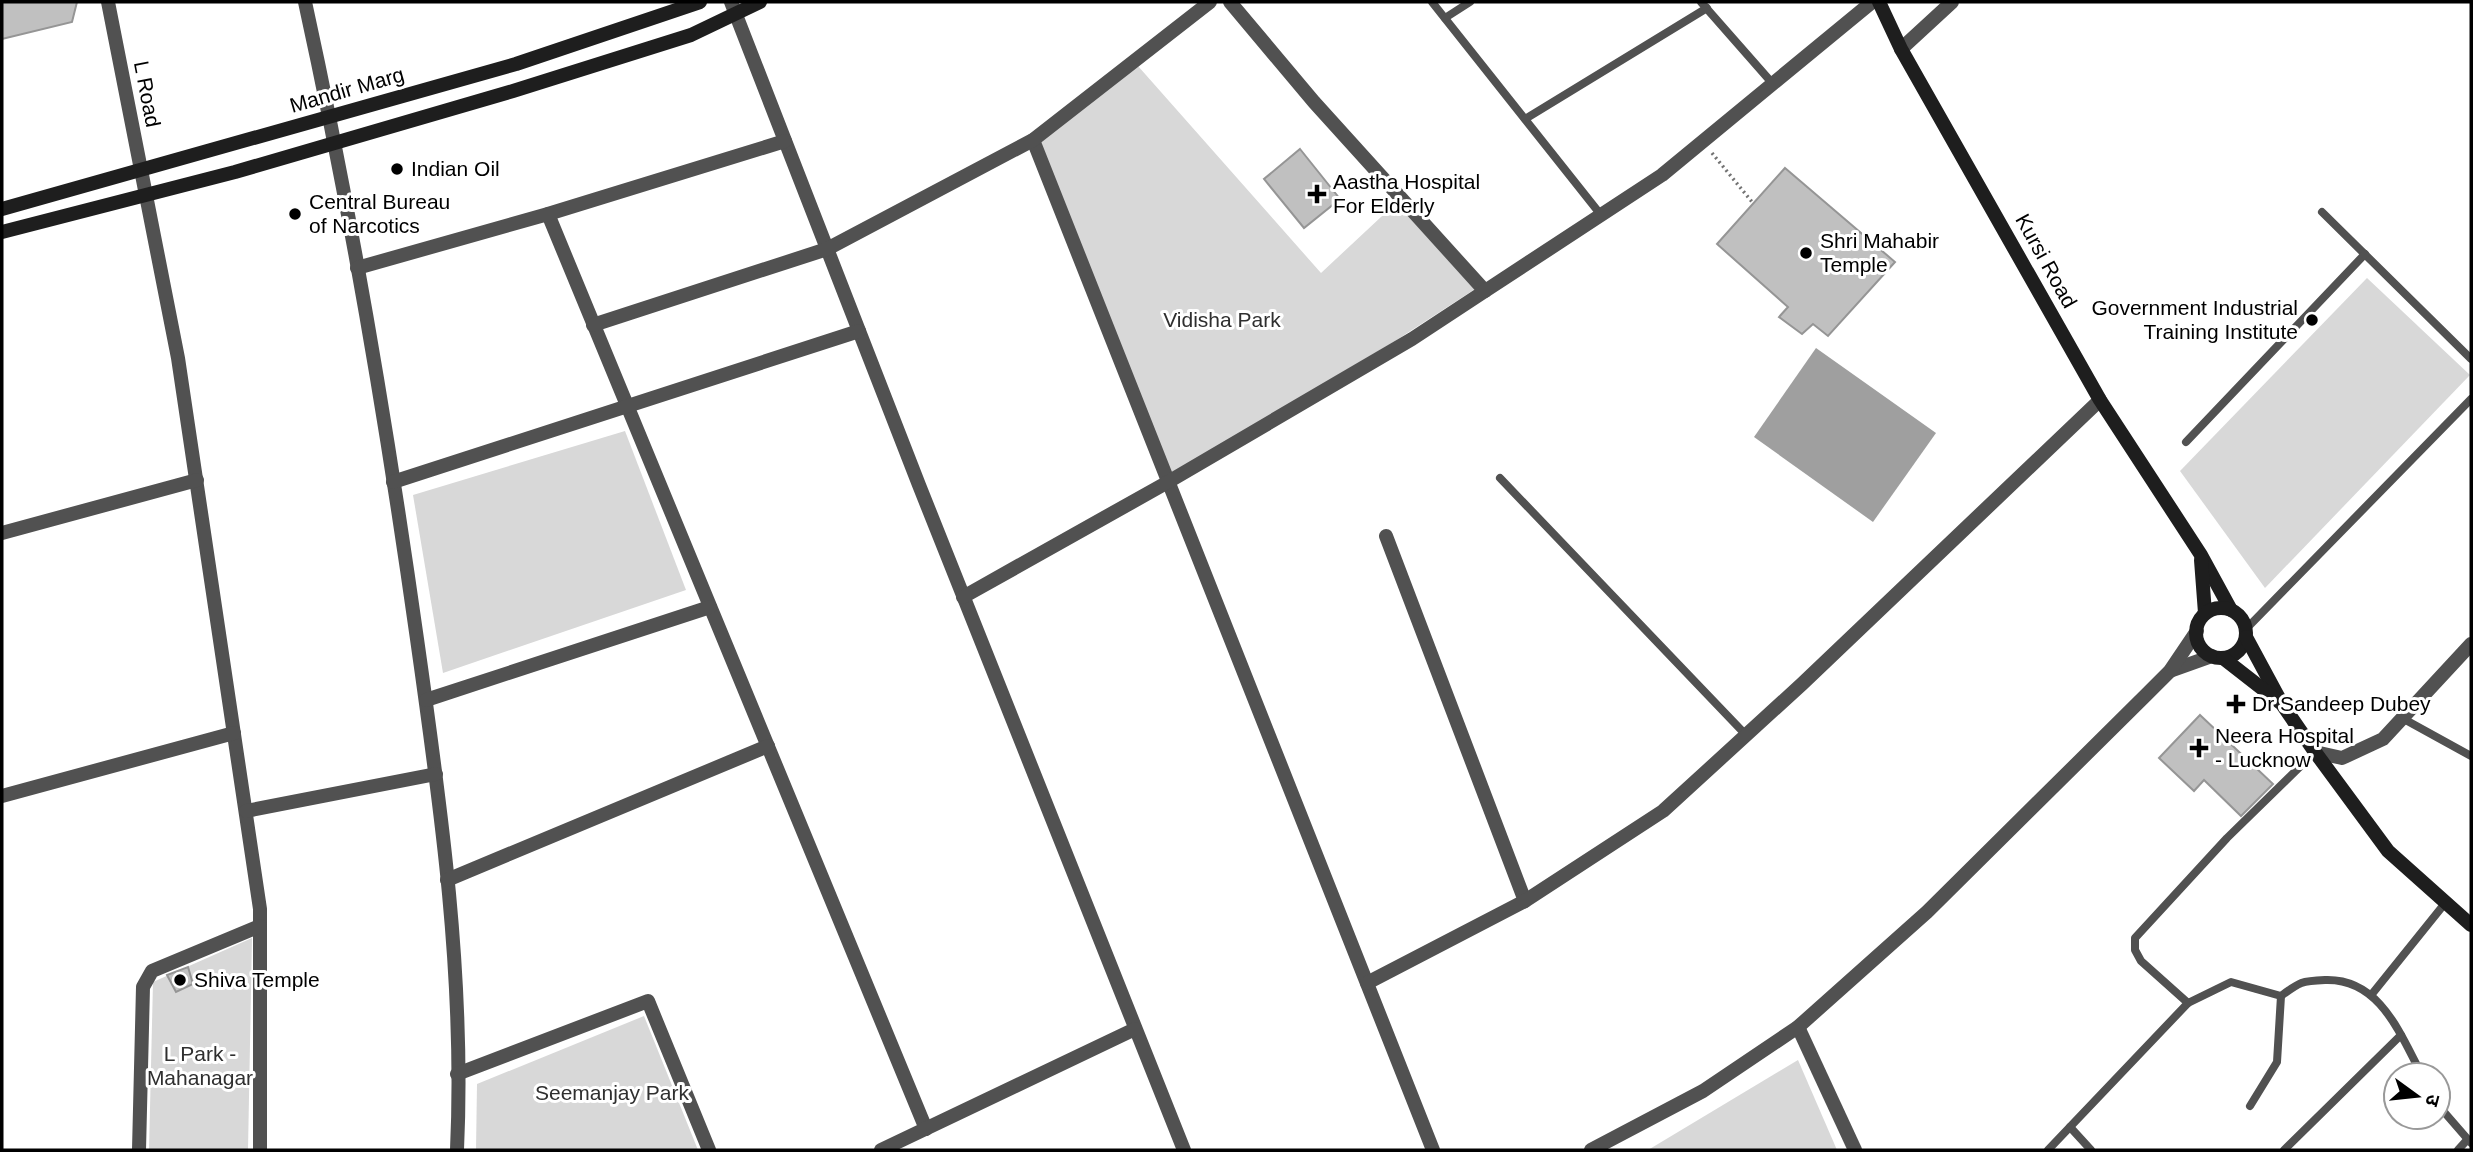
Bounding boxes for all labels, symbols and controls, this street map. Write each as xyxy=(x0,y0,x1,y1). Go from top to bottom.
street label: L Road xyxy=(130,59,165,129)
street label: Mandir Marg xyxy=(287,62,407,117)
place label: Indian Oil xyxy=(411,157,500,180)
marker: Indian Oil xyxy=(389,161,405,177)
place label: Aastha Hospital For Elderly xyxy=(1333,170,1480,217)
marker: Aastha Hospital For Elderly xyxy=(1307,184,1327,204)
place label: Central Bureau of Narcotics xyxy=(309,190,450,237)
marker: Central Bureau of Narcotics xyxy=(287,206,303,222)
street label: Kursi Road xyxy=(2011,210,2082,312)
place label: Shri Mahabir Temple xyxy=(1820,229,1939,276)
marker: Shri Mahabir Temple xyxy=(1798,245,1814,261)
place label: Government Industrial Training Institute xyxy=(2091,296,2298,343)
park label: Vidisha Park xyxy=(1163,308,1281,331)
marker: Government Industrial Training Institute xyxy=(2304,312,2320,328)
place label: Dr Sandeep Dubey xyxy=(2252,692,2431,715)
marker: Dr Sandeep Dubey xyxy=(2226,694,2246,714)
place label: Neera Hospital - Lucknow xyxy=(2215,724,2354,771)
marker: Neera Hospital - Lucknow xyxy=(2189,738,2209,758)
place label: Shiva Temple xyxy=(194,968,320,991)
marker: Shiva Temple xyxy=(172,972,188,988)
park label: L Park - Mahanagar xyxy=(147,1042,253,1089)
north arrow xyxy=(2382,1061,2452,1131)
park label: Seemanjay Park xyxy=(535,1081,690,1104)
text: उ xyxy=(2421,1092,2445,1109)

